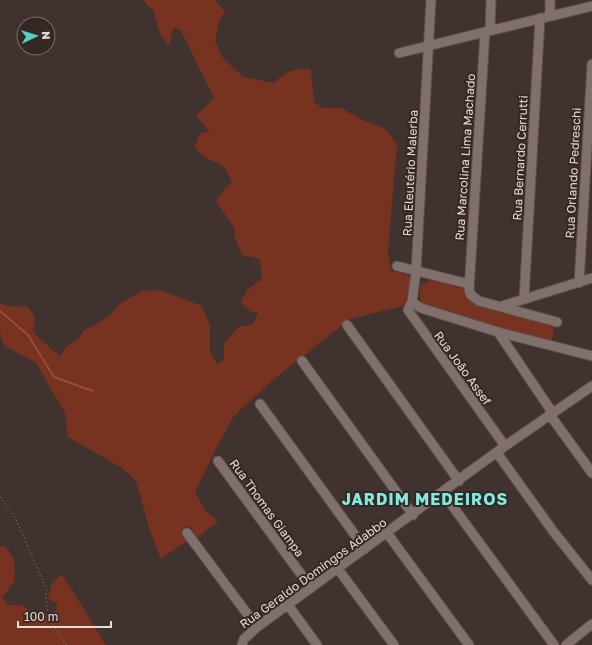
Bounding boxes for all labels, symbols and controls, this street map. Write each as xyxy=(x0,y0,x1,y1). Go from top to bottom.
north arrow xyxy=(16,16,56,56)
text: N xyxy=(40,31,53,40)
street label: Rua Marcolina Lima Machado xyxy=(452,73,478,241)
street label: Rua Bernardo Cerrutti xyxy=(509,95,531,221)
street label: Rua Orlando Pedreschi xyxy=(562,107,584,239)
street label: Rua Eleutério Malerba xyxy=(399,109,421,237)
street label: Rua João Assef xyxy=(431,328,495,408)
street label: Rua Thomas Giampa xyxy=(227,456,307,560)
district label: JARDIM MEDEIROS xyxy=(342,489,508,509)
street label: Rua Geraldo Domingos Adabbo xyxy=(237,515,389,631)
scale bar xyxy=(18,603,111,629)
text: 100 m xyxy=(24,609,58,624)

